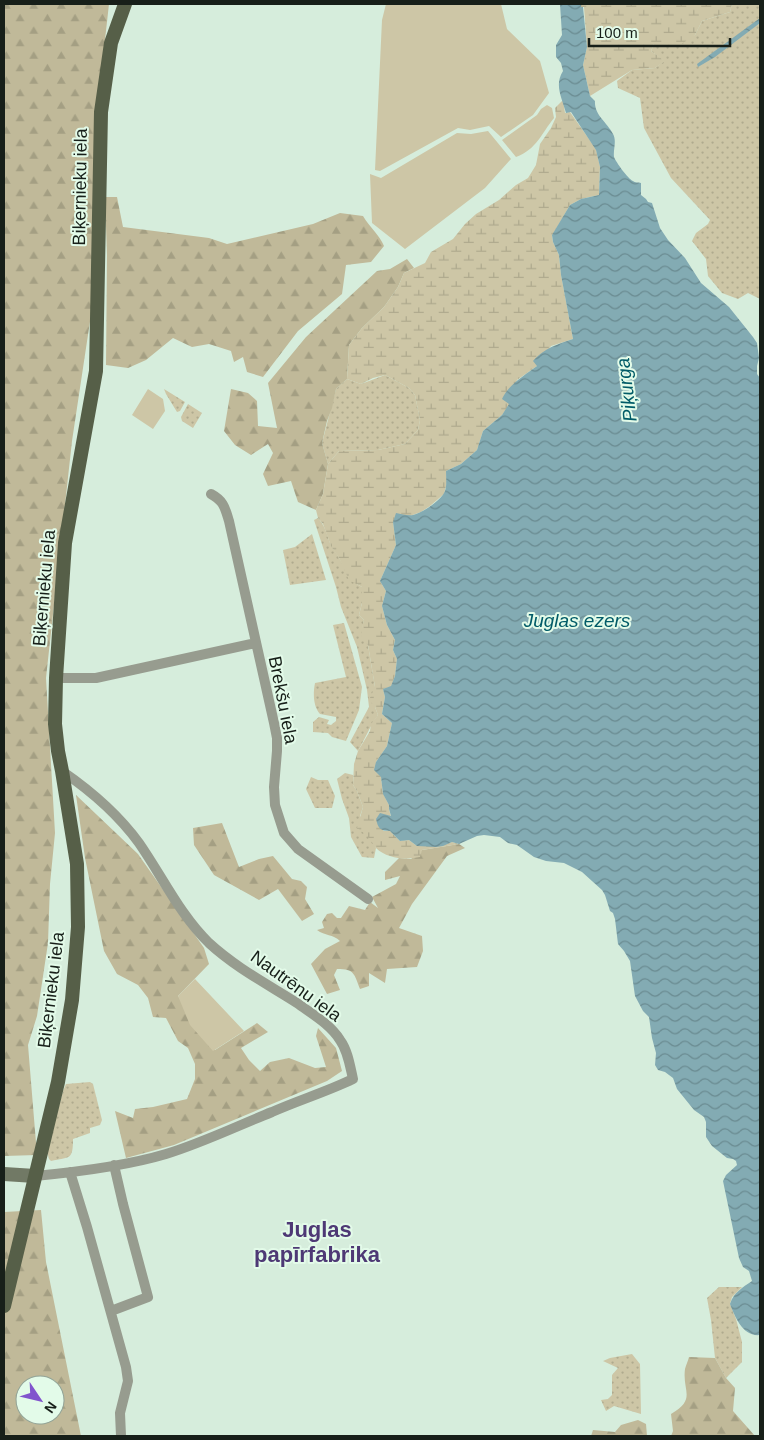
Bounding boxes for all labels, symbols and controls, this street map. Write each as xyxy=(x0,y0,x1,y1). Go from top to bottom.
scale bar xyxy=(589,15,730,47)
text: 100 m xyxy=(596,24,638,41)
street label: Biķernieku iela xyxy=(69,127,91,246)
water label: Piķurga xyxy=(612,357,641,423)
street label: Biķernieku iela xyxy=(29,528,59,647)
water label: Juglas ezers xyxy=(523,610,631,631)
street label: Brekšu iela xyxy=(265,654,301,747)
street label: Biķernieku iela xyxy=(34,930,68,1049)
street label: Nautrēnu iela xyxy=(247,946,346,1026)
district label: Juglas papīrfabrika xyxy=(254,1217,381,1267)
north arrow xyxy=(15,1375,65,1425)
text: N xyxy=(41,1399,60,1416)

